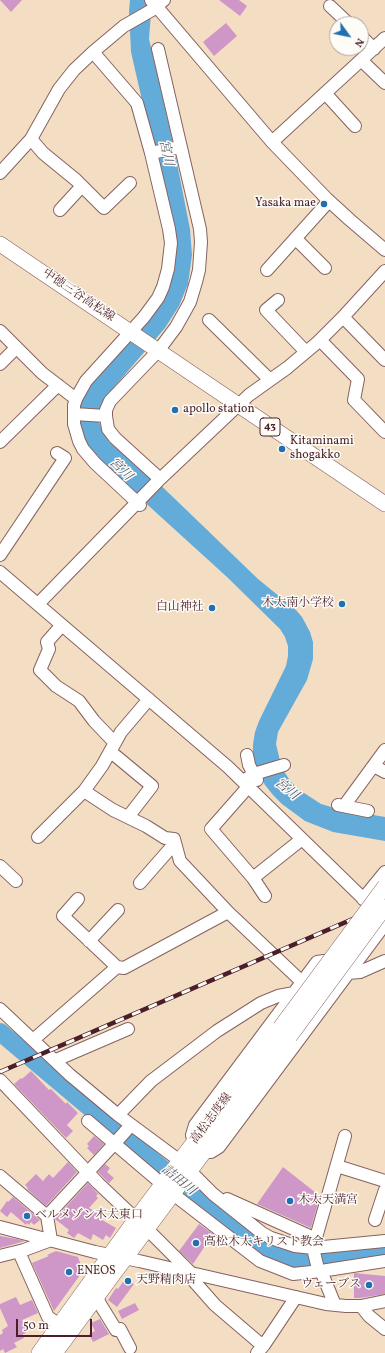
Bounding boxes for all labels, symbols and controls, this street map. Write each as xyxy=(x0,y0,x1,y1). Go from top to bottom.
north arrow xyxy=(329,16,369,56)
text: N xyxy=(350,35,367,50)
water label: 宮川 xyxy=(155,139,175,167)
place label: Yasaka mae xyxy=(255,197,316,211)
marker: Yasaka mae xyxy=(319,199,329,209)
street label: 中徳三谷高松線 xyxy=(39,267,117,325)
place label: apollo station xyxy=(183,403,255,417)
marker: apollo station xyxy=(170,405,180,415)
road number: 43 xyxy=(260,418,280,436)
place label: Kitaminami shogakko xyxy=(290,435,354,463)
marker: Kitaminami shogakko xyxy=(277,444,287,454)
water label: 宮川 xyxy=(105,455,135,485)
place label: 木太南小学校 xyxy=(262,597,334,611)
marker: 木太南小学校 xyxy=(337,599,347,609)
place label: 白山神社 xyxy=(156,601,204,615)
marker: 白山神社 xyxy=(207,603,217,613)
water label: 宮川 xyxy=(271,776,301,804)
street label: 高松志度線 xyxy=(188,1091,236,1147)
water label: 詰田川 xyxy=(158,1163,198,1199)
place label: 木太天満宮 xyxy=(298,1194,358,1208)
marker: 木太天満宮 xyxy=(285,1196,295,1206)
place label: ベルメゾン木太東口 xyxy=(35,1209,143,1223)
marker: ベルメゾン木太東口 xyxy=(22,1211,32,1221)
place label: 高松木太キリスト教会 xyxy=(204,1236,324,1250)
marker: 高松木太キリスト教会 xyxy=(191,1238,201,1248)
place label: ENEOS xyxy=(77,1265,116,1279)
marker: ENEOS xyxy=(64,1267,74,1277)
place label: 天野精肉店 xyxy=(136,1274,196,1288)
marker: 天野精肉店 xyxy=(123,1276,133,1286)
place label: ウェーブス xyxy=(301,1278,361,1292)
marker: ウェーブス xyxy=(364,1280,374,1290)
scale bar xyxy=(18,1311,94,1337)
text: 50 m xyxy=(23,1318,49,1334)

